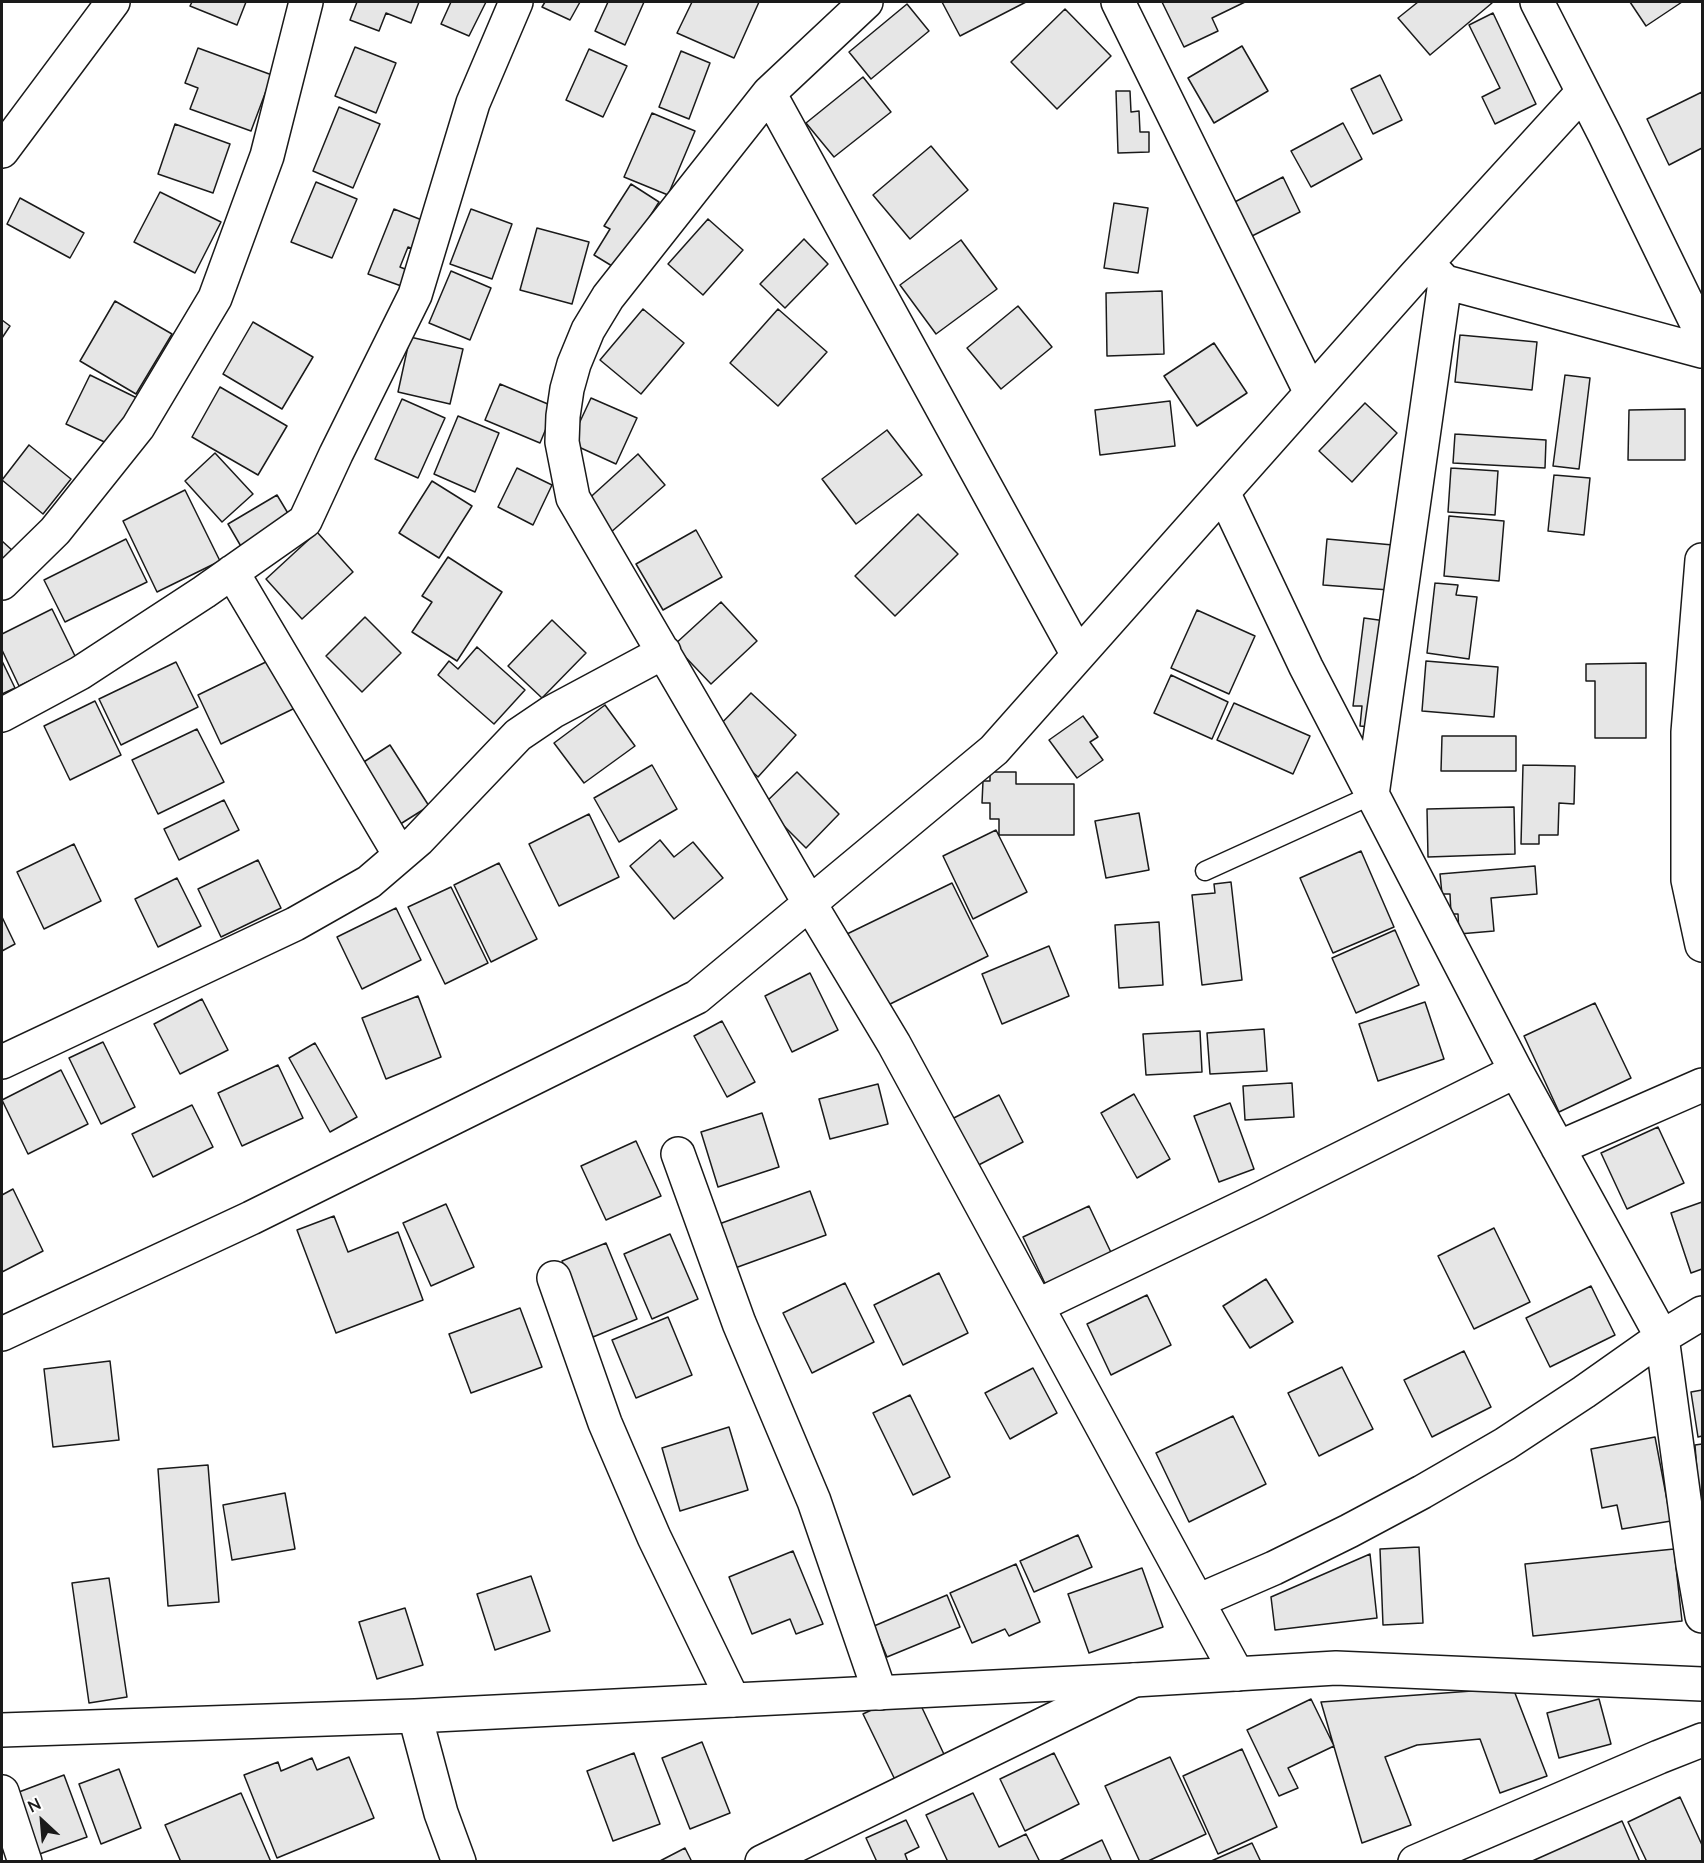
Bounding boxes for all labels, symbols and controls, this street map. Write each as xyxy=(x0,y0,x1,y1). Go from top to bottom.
north arrow xyxy=(12,1791,72,1851)
text: N xyxy=(24,1793,44,1816)

